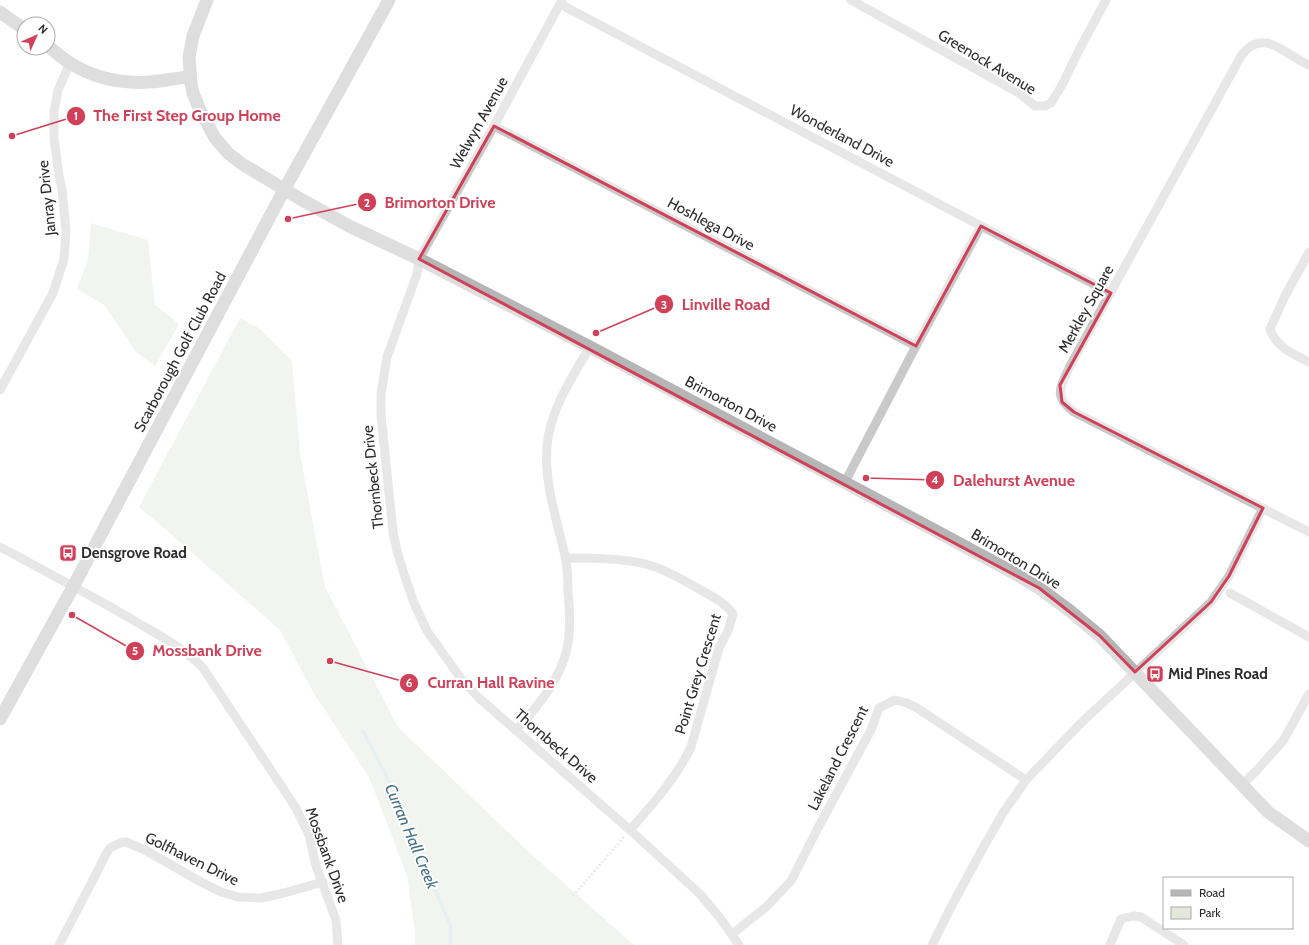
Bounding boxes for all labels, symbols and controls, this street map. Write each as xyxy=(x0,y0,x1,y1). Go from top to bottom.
north arrow xyxy=(16,16,56,56)
text: N xyxy=(35,21,51,37)
street label: Greenock Avenue xyxy=(935,26,1039,98)
street label: Welwyn Avenue xyxy=(446,74,512,172)
street label: Wonderland Drive xyxy=(787,101,897,171)
callout: The First Step Group Home xyxy=(66,102,289,130)
text: The First Step Group Home xyxy=(93,106,281,125)
text: 1 xyxy=(74,108,78,123)
street label: Janray Drive xyxy=(34,159,60,237)
callout: Brimorton Drive xyxy=(357,188,504,216)
text: Brimorton Drive xyxy=(385,193,495,212)
street label: Hoshlega Drive xyxy=(664,194,758,255)
text: 2 xyxy=(364,195,370,210)
street label: Merkley Square xyxy=(1054,262,1118,356)
street label: Scarborough Golf Club Road xyxy=(130,269,230,435)
callout: Linville Road xyxy=(654,290,779,318)
text: Linville Road xyxy=(682,295,770,314)
text: 3 xyxy=(661,297,667,312)
street label: Brimorton Drive xyxy=(682,372,780,436)
street label: Thornbeck Drive xyxy=(359,424,387,530)
callout: Dalehurst Avenue xyxy=(925,466,1083,494)
text: Dalehurst Avenue xyxy=(953,471,1075,490)
text: 4 xyxy=(931,472,939,487)
street label: Brimorton Drive xyxy=(968,525,1064,593)
bus stop icon: Densgrove Road xyxy=(58,543,78,563)
place label: Densgrove Road xyxy=(81,544,187,562)
street label: Point Grey Crescent xyxy=(671,612,725,736)
callout: Mossbank Drive xyxy=(125,637,270,665)
text: Mossbank Drive xyxy=(152,641,262,660)
text: 5 xyxy=(132,643,138,658)
bus stop icon: Mid Pines Road xyxy=(1145,664,1165,684)
place label: Mid Pines Road xyxy=(1168,665,1268,683)
callout: Curran Hall Ravine xyxy=(399,669,562,697)
text: Curran Hall Ravine xyxy=(427,673,555,692)
text: 6 xyxy=(406,675,413,690)
street label: Lakeland Crescent xyxy=(804,703,872,813)
street label: Thornbeck Drive xyxy=(511,705,601,787)
water label: Curran Hall Creek xyxy=(381,781,443,893)
street label: Mossbank Drive xyxy=(301,805,353,906)
street label: Golfhaven Drive xyxy=(142,829,242,890)
legend xyxy=(1163,877,1293,929)
text: Road xyxy=(1199,885,1225,900)
text: Park xyxy=(1199,905,1221,920)

